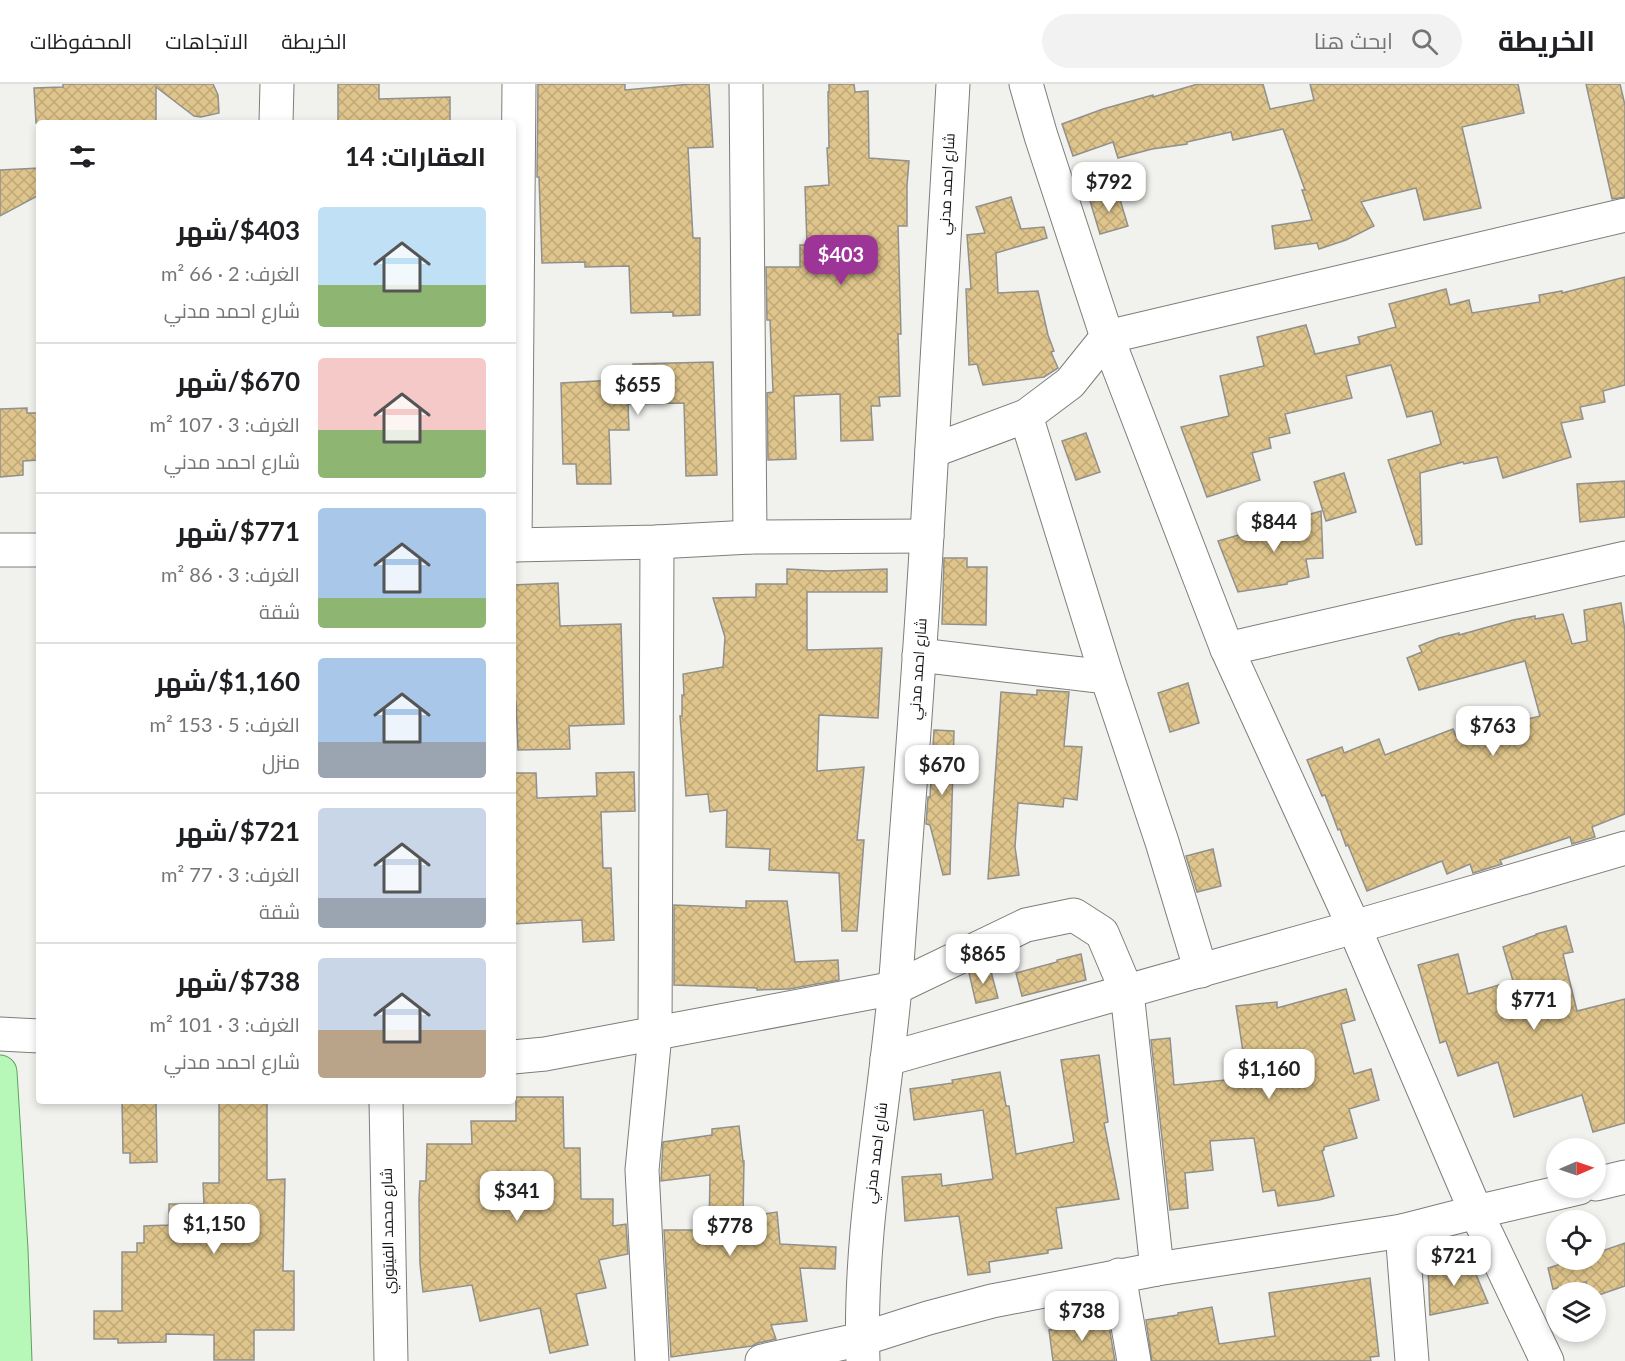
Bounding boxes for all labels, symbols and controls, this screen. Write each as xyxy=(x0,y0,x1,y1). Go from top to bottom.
search box xyxy=(1042,14,1462,68)
text: الخريطة xyxy=(1498,23,1595,57)
icon: search xyxy=(1408,25,1441,58)
text: ابحث هنا xyxy=(1314,27,1393,54)
text: المحفوظات xyxy=(30,28,132,53)
text: الاتجاهات xyxy=(165,28,248,53)
text: الخريطة xyxy=(281,28,347,53)
street label: شارع احمد مدني xyxy=(934,132,962,236)
icon: filters xyxy=(66,140,99,173)
text: العقارات: 14 xyxy=(345,140,486,172)
pin: $792 xyxy=(1073,162,1145,213)
text: $792 xyxy=(1086,169,1132,193)
text: $403/شهر xyxy=(177,214,300,246)
icon: home xyxy=(366,231,438,303)
pin: $403 xyxy=(805,235,877,286)
text: $403 xyxy=(818,242,864,266)
text: الغرف: 2 · 66 m² xyxy=(161,261,300,285)
text: شارع احمد مدني xyxy=(164,298,300,322)
text: $670/شهر xyxy=(177,365,300,397)
pin: $655 xyxy=(602,365,674,416)
text: $655 xyxy=(615,372,661,396)
icon: home xyxy=(366,382,438,454)
text: الغرف: 3 · 107 m² xyxy=(149,412,300,436)
text: شارع احمد مدني xyxy=(164,449,300,473)
pin: $844 xyxy=(1238,502,1310,553)
text: $844 xyxy=(1251,509,1297,533)
text: $771/شهر xyxy=(177,515,300,547)
icon: home xyxy=(366,532,438,604)
text: الغرف: 3 · 86 m² xyxy=(161,562,300,586)
text: شقة xyxy=(259,599,300,623)
street label: شارع احمد مدني xyxy=(904,617,934,721)
text: $1,160/شهر xyxy=(156,665,300,697)
icon: home xyxy=(366,682,438,754)
pin: $763 xyxy=(1457,706,1529,757)
text: الغرف: 5 · 153 m² xyxy=(149,712,300,736)
text: $763 xyxy=(1470,713,1516,737)
pin: $670 xyxy=(906,745,978,796)
text: منزل xyxy=(262,749,300,773)
text: $670 xyxy=(919,752,965,776)
text: $721/شهر xyxy=(177,815,300,847)
icon: home xyxy=(366,832,438,904)
text: الغرف: 3 · 77 m² xyxy=(161,862,300,886)
text: شقة xyxy=(259,899,300,923)
pin: $865 xyxy=(947,934,1019,985)
text: $865 xyxy=(960,941,1006,965)
text: $738/شهر xyxy=(177,965,300,997)
pin: $771 xyxy=(1498,980,1570,1031)
icon: home xyxy=(366,982,438,1054)
text: $771 xyxy=(1511,987,1557,1011)
text: الغرف: 3 · 101 m² xyxy=(149,1012,300,1036)
text: شارع احمد مدني xyxy=(164,1049,300,1073)
pin: $1,160 xyxy=(1220,1049,1318,1100)
text: $1,160 xyxy=(1238,1056,1300,1080)
street label: شارع احمد مدني xyxy=(860,1101,894,1205)
north arrow xyxy=(1546,1138,1606,1198)
map controls xyxy=(1546,1138,1606,1342)
street label: شارع محمد الفيتوري xyxy=(377,1168,401,1294)
pin: $341 xyxy=(481,1171,553,1222)
text: $341 xyxy=(494,1178,540,1202)
pin: $1,150 xyxy=(165,1204,263,1255)
pin: $778 xyxy=(694,1206,766,1257)
button: locate xyxy=(1546,1210,1606,1270)
text: $1,150 xyxy=(183,1211,245,1235)
text: $778 xyxy=(707,1213,753,1237)
pin: $721 xyxy=(1418,1236,1490,1287)
text: $721 xyxy=(1431,1243,1477,1267)
button: layers xyxy=(1546,1282,1606,1342)
pin: $738 xyxy=(1046,1291,1118,1342)
text: $738 xyxy=(1059,1298,1105,1322)

